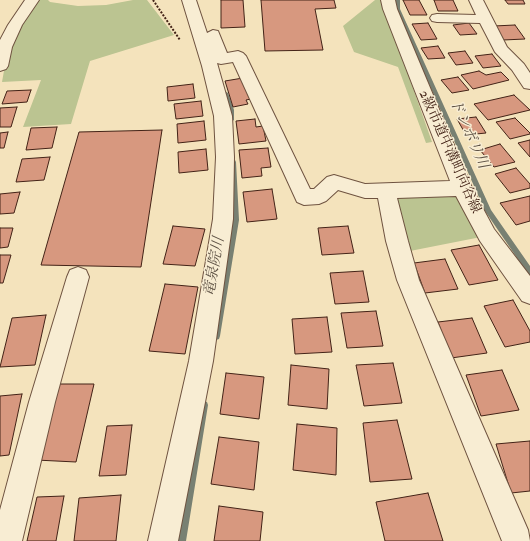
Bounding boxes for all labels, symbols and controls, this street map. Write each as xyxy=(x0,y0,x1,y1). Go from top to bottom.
street label: 2級市道中溝町向谷線 xyxy=(414,88,484,216)
water label: ドンボリ川 xyxy=(445,96,491,172)
water label: 竜泉院川 xyxy=(201,236,229,298)

